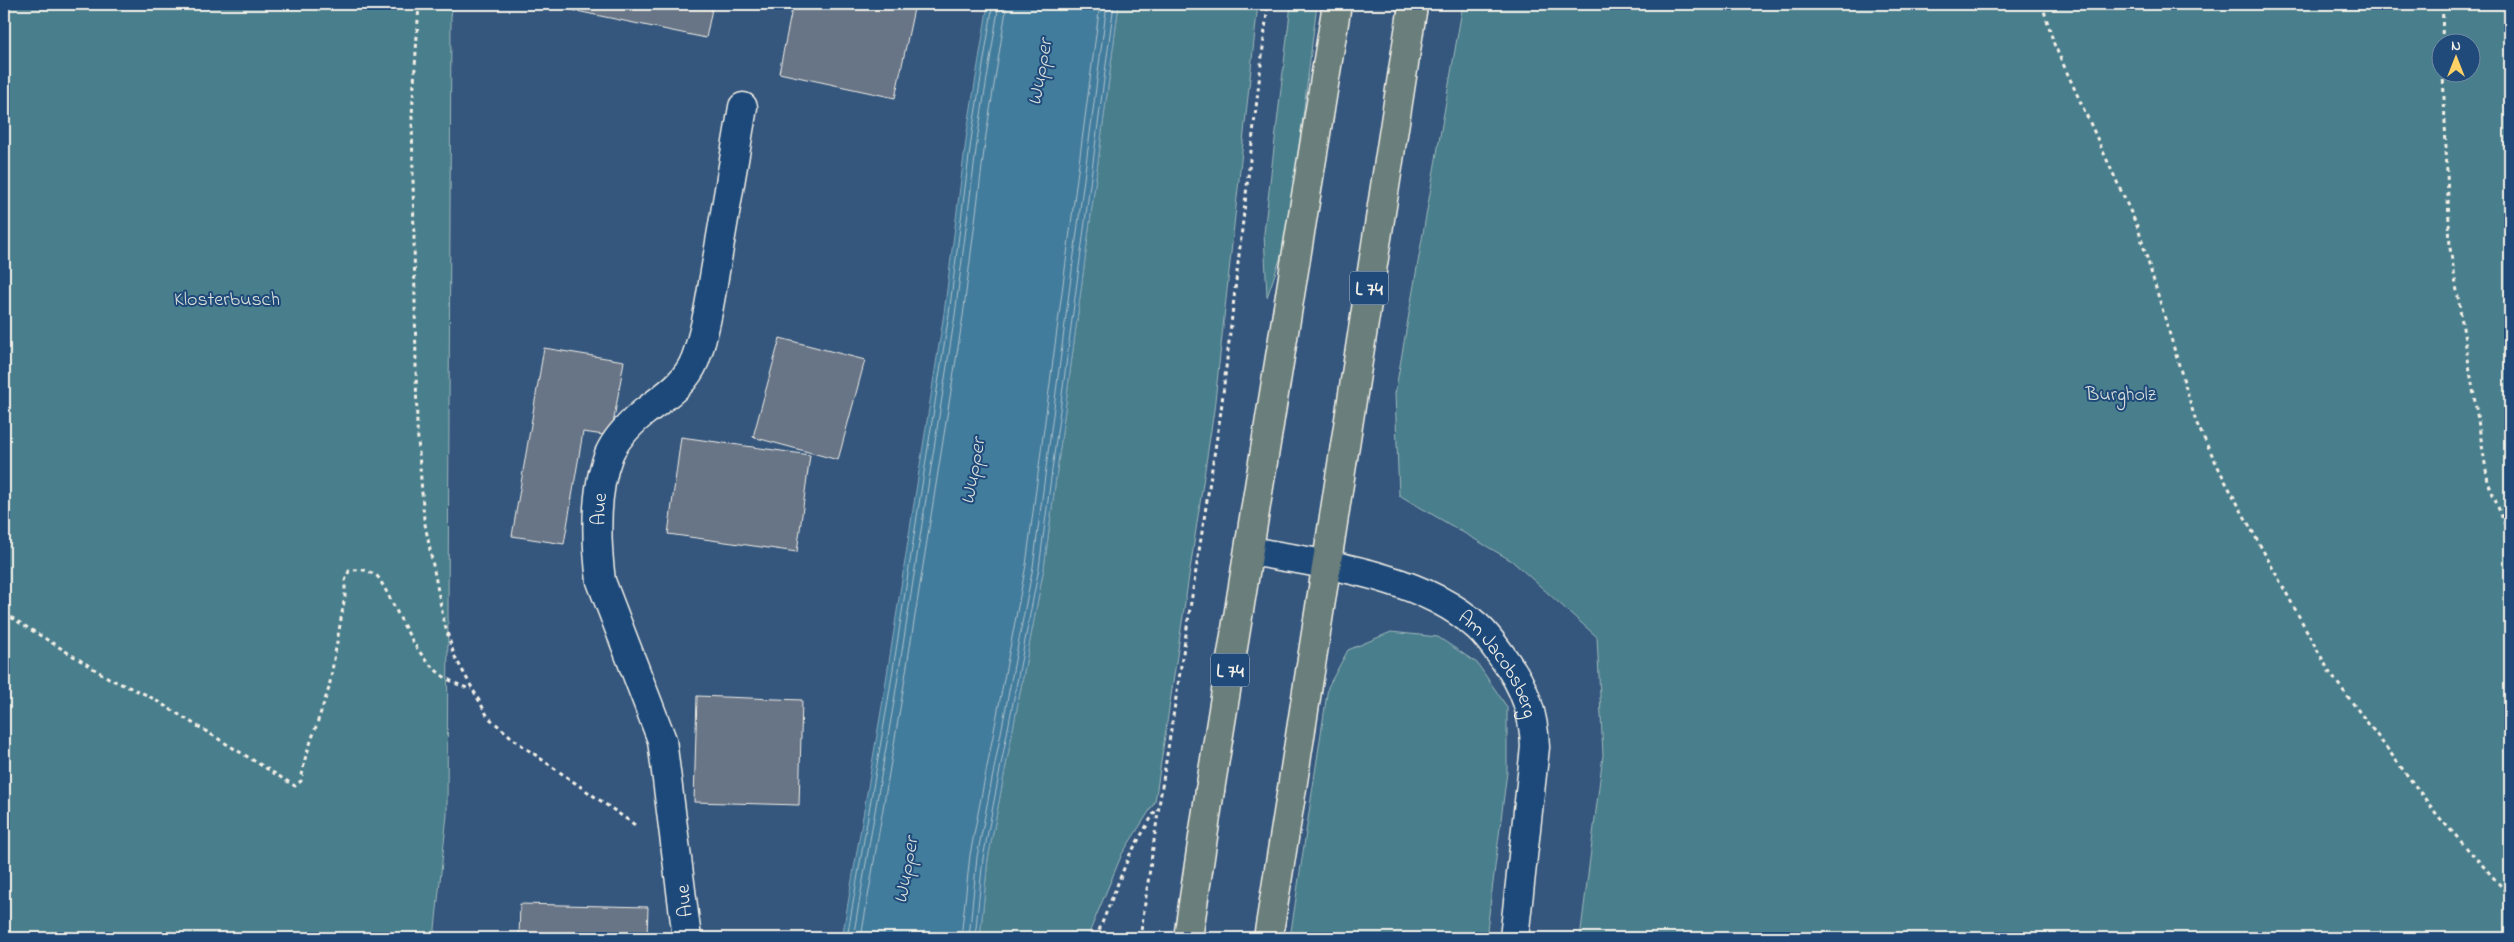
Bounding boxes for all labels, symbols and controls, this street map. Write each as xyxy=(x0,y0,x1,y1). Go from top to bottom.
north arrow xyxy=(2432,32,2482,82)
water label: Wupper xyxy=(1020,34,1062,108)
text: N xyxy=(2451,36,2461,57)
road number: L 74 xyxy=(1350,272,1388,304)
park label: Klosterbusch xyxy=(174,286,280,315)
park label: Burgholz xyxy=(2085,381,2157,411)
water label: Wupper xyxy=(953,433,995,507)
street label: Aue xyxy=(585,491,616,526)
street label: Am Jacobsberg xyxy=(1451,604,1543,722)
road number: L 74 xyxy=(1211,654,1249,686)
water label: Wupper xyxy=(886,832,928,906)
street label: Aue xyxy=(669,883,702,919)

